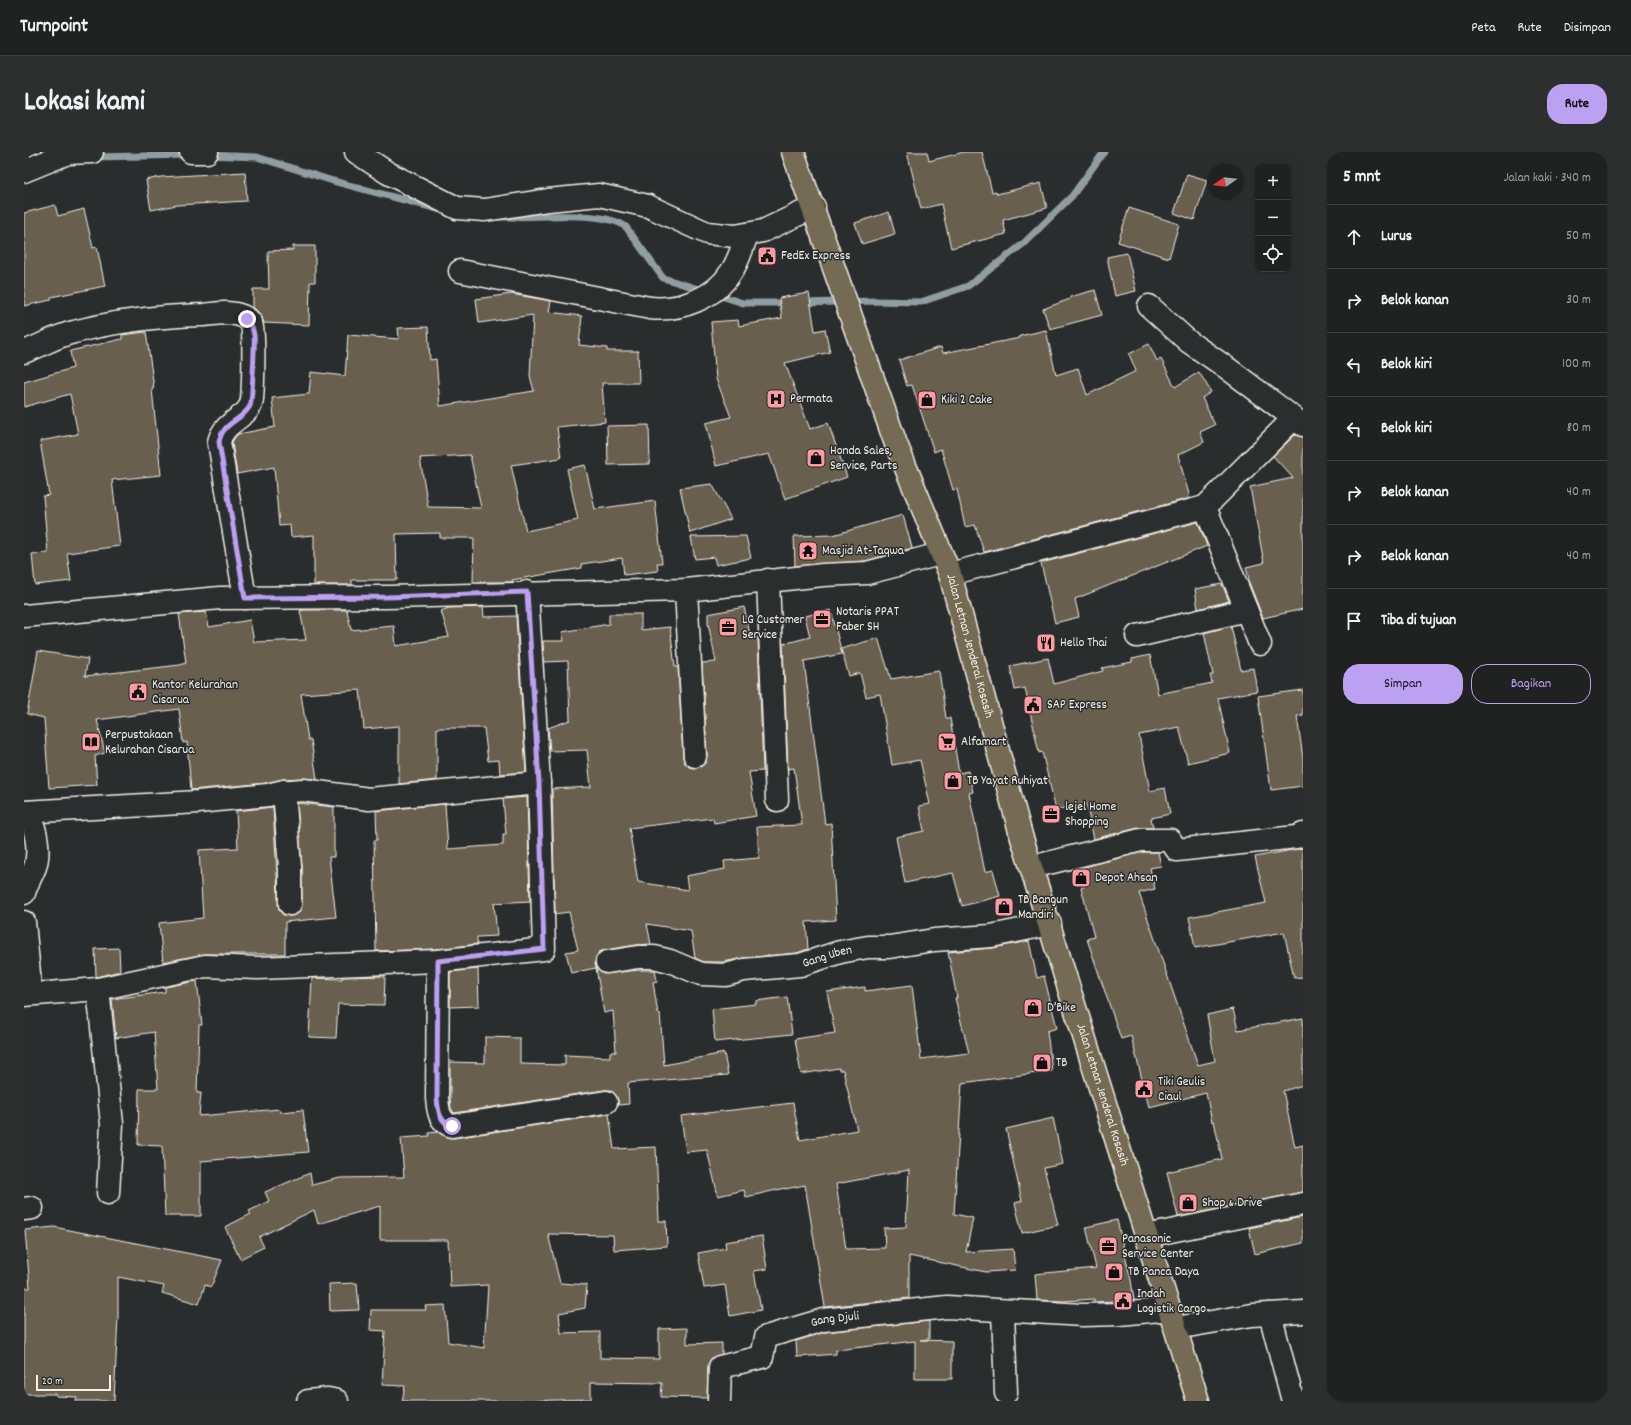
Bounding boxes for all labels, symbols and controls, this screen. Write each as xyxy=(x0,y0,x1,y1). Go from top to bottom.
text: Turnpoint xyxy=(20,14,88,41)
text: Peta xyxy=(1471,18,1495,38)
text: Rute xyxy=(1517,18,1542,38)
text: Disimpan xyxy=(1564,18,1611,38)
text: Lokasi kami xyxy=(24,84,145,124)
button: Rute xyxy=(1547,84,1607,124)
north arrow xyxy=(1207,164,1243,200)
map controls xyxy=(1255,164,1291,272)
button: + xyxy=(1255,164,1291,200)
text: 5 mnt xyxy=(1343,166,1381,190)
text: Jalan kaki · 340 m xyxy=(1504,169,1591,188)
button: − xyxy=(1255,200,1291,236)
icon: ahead xyxy=(1343,226,1365,248)
text: Lurus xyxy=(1381,226,1412,248)
text: 50 m xyxy=(1566,227,1591,246)
button: locate xyxy=(1255,236,1291,272)
public building icon: FedEx Express xyxy=(756,245,778,267)
place label: FedEx Express xyxy=(781,247,851,266)
icon: right xyxy=(1343,290,1365,312)
text: Belok kanan xyxy=(1381,290,1449,312)
text: 30 m xyxy=(1566,291,1591,310)
route end xyxy=(238,310,256,328)
icon: left xyxy=(1343,354,1365,376)
text: Belok kiri xyxy=(1381,354,1432,376)
text: 100 m xyxy=(1562,355,1591,374)
hospital icon: Permata xyxy=(765,388,787,410)
shop icon: Kiki 2 Cake xyxy=(916,389,938,411)
place label: Permata xyxy=(790,390,833,409)
place label: Kiki 2 Cake xyxy=(941,391,993,410)
icon: left xyxy=(1343,418,1365,440)
text: Belok kiri xyxy=(1381,418,1432,440)
text: 80 m xyxy=(1567,419,1591,438)
place label: Honda Sales, Service, Parts xyxy=(830,442,898,476)
shop icon: Honda Sales, Service, Parts xyxy=(805,447,827,469)
icon: right xyxy=(1343,482,1365,504)
text: Belok kanan xyxy=(1381,482,1449,504)
text: 40 m xyxy=(1567,483,1591,502)
temple icon: Masjid At-Taqwa xyxy=(797,540,819,562)
place label: Masjid At-Taqwa xyxy=(822,542,905,561)
icon: right xyxy=(1343,546,1365,568)
text: Belok kanan xyxy=(1381,546,1449,568)
text: 40 m xyxy=(1567,547,1591,566)
street label: Jalan Letnan Jenderal Kosasih xyxy=(941,572,998,720)
place label: Notaris PPAT Faber SH xyxy=(836,603,899,637)
office icon: Notaris PPAT Faber SH xyxy=(811,608,833,630)
icon: arrive xyxy=(1343,610,1365,632)
text: Tiba di tujuan xyxy=(1381,610,1456,632)
place label: LG Customer Service xyxy=(742,611,805,645)
office icon: LG Customer Service xyxy=(717,616,739,638)
restaurant icon: Hello Thai xyxy=(1035,632,1057,654)
place label: Hello Thai xyxy=(1060,634,1108,653)
button: Simpan xyxy=(1343,664,1463,704)
button: Bagikan xyxy=(1471,664,1591,704)
place label: Kantor Kelurahan Cisarua xyxy=(152,676,238,710)
public building icon: Kantor Kelurahan Cisarua xyxy=(127,681,149,703)
public building icon: SAP Express xyxy=(1022,694,1044,716)
place label: SAP Express xyxy=(1047,696,1107,715)
place label: Perpustakaan Kelurahan Cisarua xyxy=(105,726,195,760)
library icon: Perpustakaan Kelurahan Cisarua xyxy=(80,731,102,753)
supermarket icon: Alfamart xyxy=(936,731,958,753)
place label: Alfamart xyxy=(961,733,1007,752)
shop icon: TB Yayat Ruhiyat xyxy=(942,770,964,792)
place label: TB Yayat Ruhiyat xyxy=(967,772,1048,791)
place label: lejel Home Shopping xyxy=(1065,798,1116,832)
office icon: lejel Home Shopping xyxy=(1040,803,1062,825)
shop icon: Depot Ahsan xyxy=(1070,867,1092,889)
place label: Depot Ahsan xyxy=(1095,869,1158,888)
place label: TB Bangun Mandiri xyxy=(1018,891,1068,925)
shop icon: TB Bangun Mandiri xyxy=(993,896,1015,918)
street label: Gang Uben xyxy=(800,941,854,973)
shop icon: D’Bike xyxy=(1022,997,1044,1019)
place label: D’Bike xyxy=(1047,999,1076,1018)
street label: Jalan Letnan Jenderal Kosasih xyxy=(1071,1021,1133,1169)
shop icon: TB xyxy=(1031,1052,1053,1074)
place label: TB xyxy=(1056,1054,1067,1073)
place label: Tiki Geulis Ciaul xyxy=(1158,1073,1205,1107)
public building icon: Tiki Geulis Ciaul xyxy=(1133,1078,1155,1100)
route start xyxy=(443,1117,461,1135)
shop icon: Shop & Drive xyxy=(1177,1192,1199,1214)
place label: Shop & Drive xyxy=(1202,1194,1262,1213)
place label: Panasonic Service Center xyxy=(1122,1230,1194,1264)
office icon: Panasonic Service Center xyxy=(1097,1235,1119,1257)
shop icon: TB Panca Daya xyxy=(1103,1261,1125,1283)
place label: TB Panca Daya xyxy=(1128,1263,1200,1282)
place label: Indah Logistik Cargo xyxy=(1137,1285,1206,1319)
public building icon: Indah Logistik Cargo xyxy=(1112,1290,1134,1312)
street label: Gang Djuli xyxy=(808,1307,861,1333)
scale bar xyxy=(36,1373,111,1392)
text: 20 m xyxy=(42,1374,63,1390)

